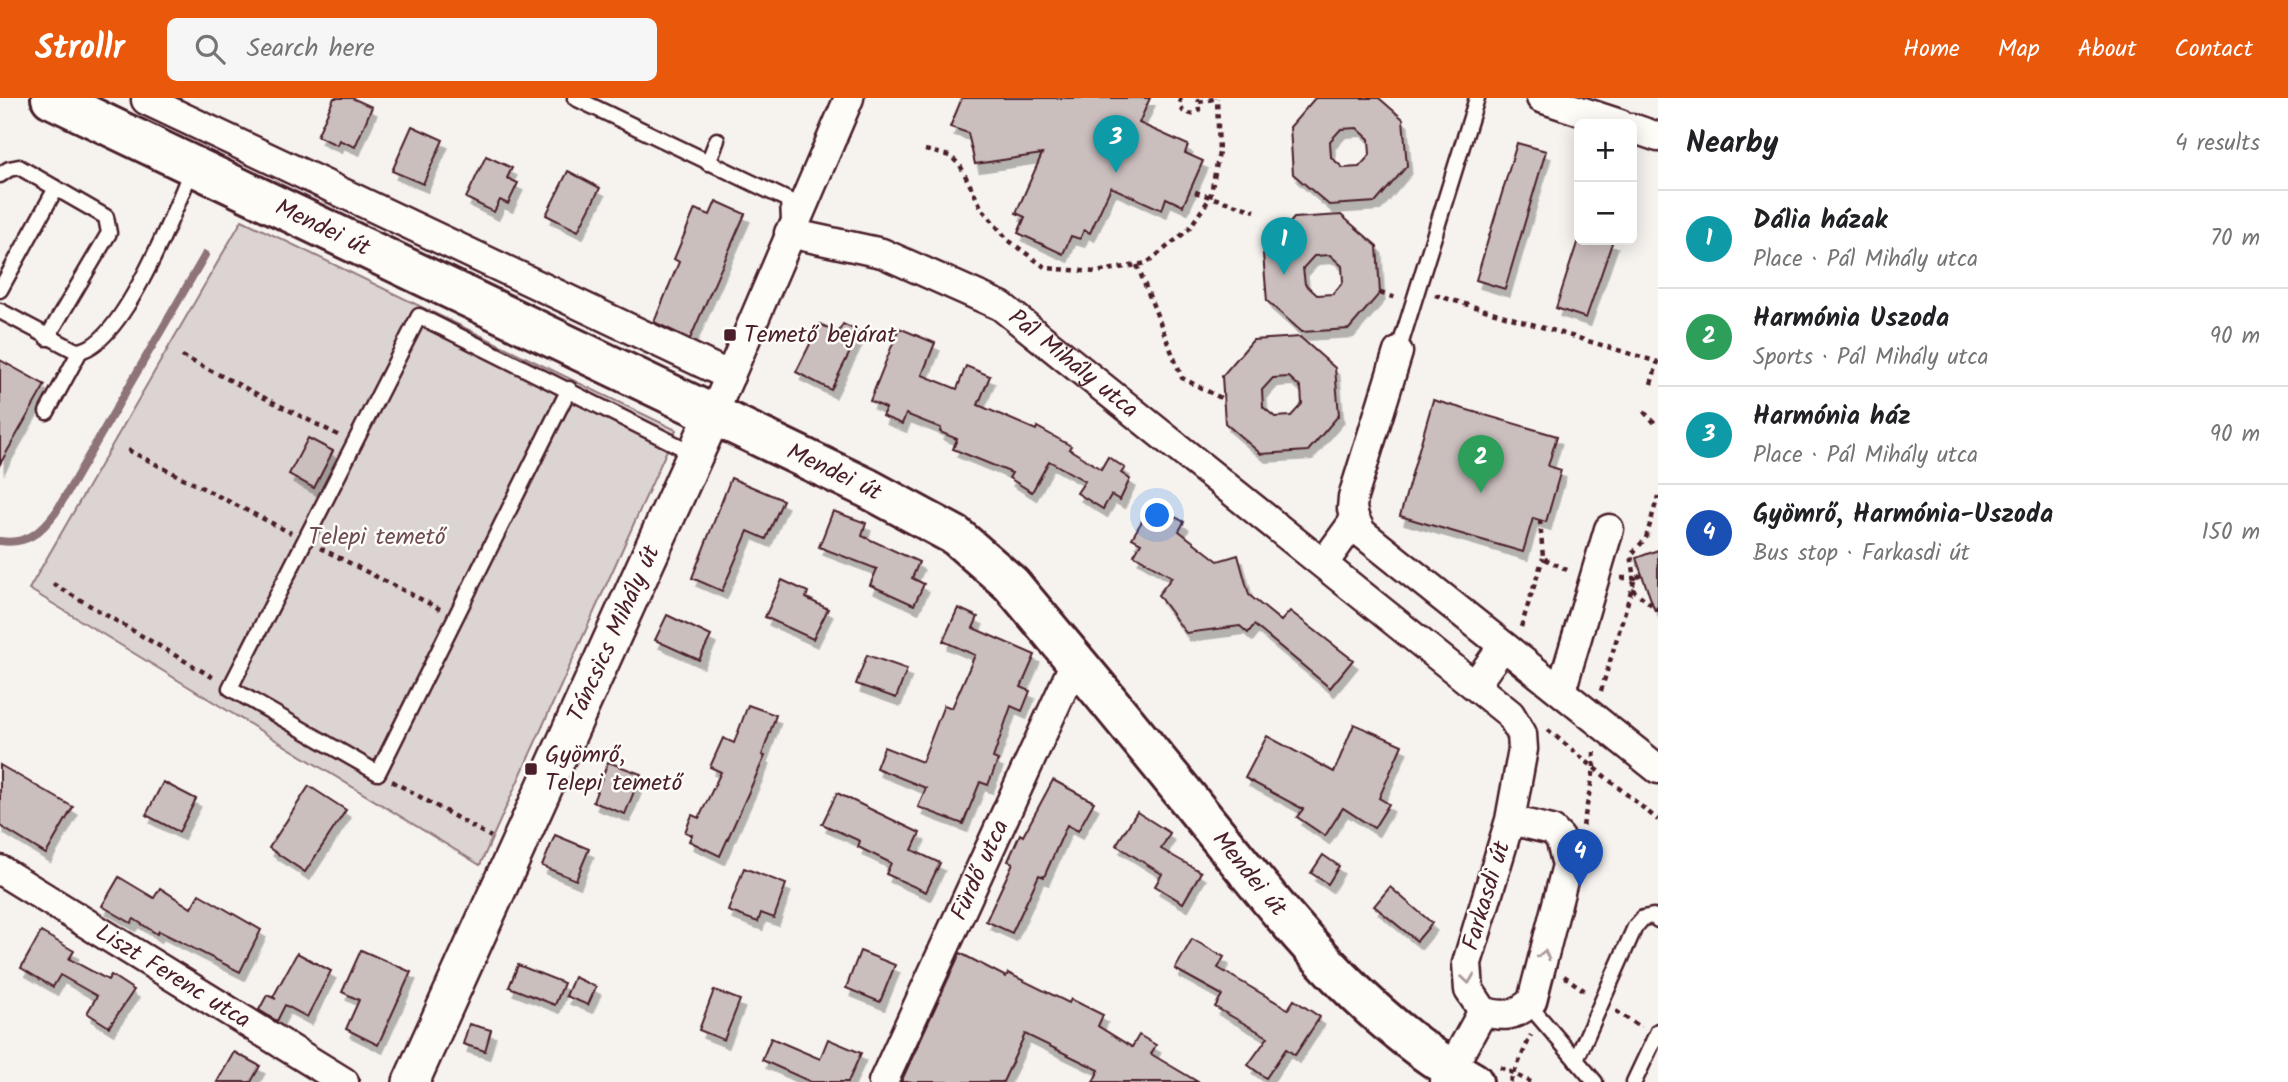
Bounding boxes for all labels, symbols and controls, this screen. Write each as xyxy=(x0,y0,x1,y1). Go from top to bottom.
search box xyxy=(167,18,657,81)
text: Strollr xyxy=(35,23,125,76)
text: Search here xyxy=(247,28,375,70)
icon: search xyxy=(191,30,229,68)
text: Home xyxy=(1903,30,1960,69)
text: Map xyxy=(1998,30,2040,69)
text: About xyxy=(2078,30,2136,69)
text: Contact xyxy=(2174,30,2253,69)
pin: 3 xyxy=(1093,115,1139,173)
map controls xyxy=(1574,119,1637,245)
button: + xyxy=(1574,119,1637,182)
text: Nearby xyxy=(1686,120,1778,168)
text: 4 results xyxy=(2175,126,2260,162)
button: − xyxy=(1574,182,1637,245)
street label: Mendei út xyxy=(268,188,377,268)
text: Dália házak xyxy=(1753,200,1887,242)
pin: 1 xyxy=(1261,217,1307,275)
text: 1 xyxy=(1706,221,1712,257)
text: 70 m xyxy=(2210,221,2260,257)
text: Place · Pál Mihály utca xyxy=(1753,242,1978,278)
text: Harmónia Uszoda xyxy=(1753,298,1949,340)
street label: Pál Mihály utca xyxy=(999,299,1147,429)
place label: Temető bejárat xyxy=(744,316,897,355)
text: 2 xyxy=(1702,319,1716,355)
text: 90 m xyxy=(2210,319,2260,355)
marker: Temető bejárat xyxy=(722,327,738,343)
text: Sports · Pál Mihály utca xyxy=(1753,340,1988,376)
text: Harmónia ház xyxy=(1753,396,1911,438)
text: 3 xyxy=(1703,417,1715,453)
text: 90 m xyxy=(2210,417,2260,453)
street label: Mendei út xyxy=(780,433,889,512)
pin: 2 xyxy=(1458,435,1504,493)
text: Place · Pál Mihály utca xyxy=(1753,438,1978,474)
text: Gyömrő, Harmónia-Uszoda xyxy=(1753,494,2053,536)
your location xyxy=(1140,498,1174,532)
text: 4 xyxy=(1703,515,1715,551)
text: 150 m xyxy=(2201,515,2260,551)
park label: Telepi temető xyxy=(308,518,448,557)
text: Bus stop · Farkasdi út xyxy=(1753,536,1970,572)
street label: Táncsics Mihály út xyxy=(557,538,671,729)
place label: Gyömrő, Telepi temető xyxy=(545,736,684,803)
marker: Gyömrő, Telepi temető xyxy=(523,761,539,777)
street label: Fürdő utca xyxy=(940,813,1020,927)
street label: Mendei út xyxy=(1202,822,1297,926)
pin: 4 xyxy=(1557,829,1603,887)
street label: Farkasdi út xyxy=(1452,836,1522,956)
street label: Liszt Ferenc utca xyxy=(87,914,258,1039)
one-way arrow xyxy=(1535,949,1550,961)
one-way arrow xyxy=(1460,974,1475,985)

